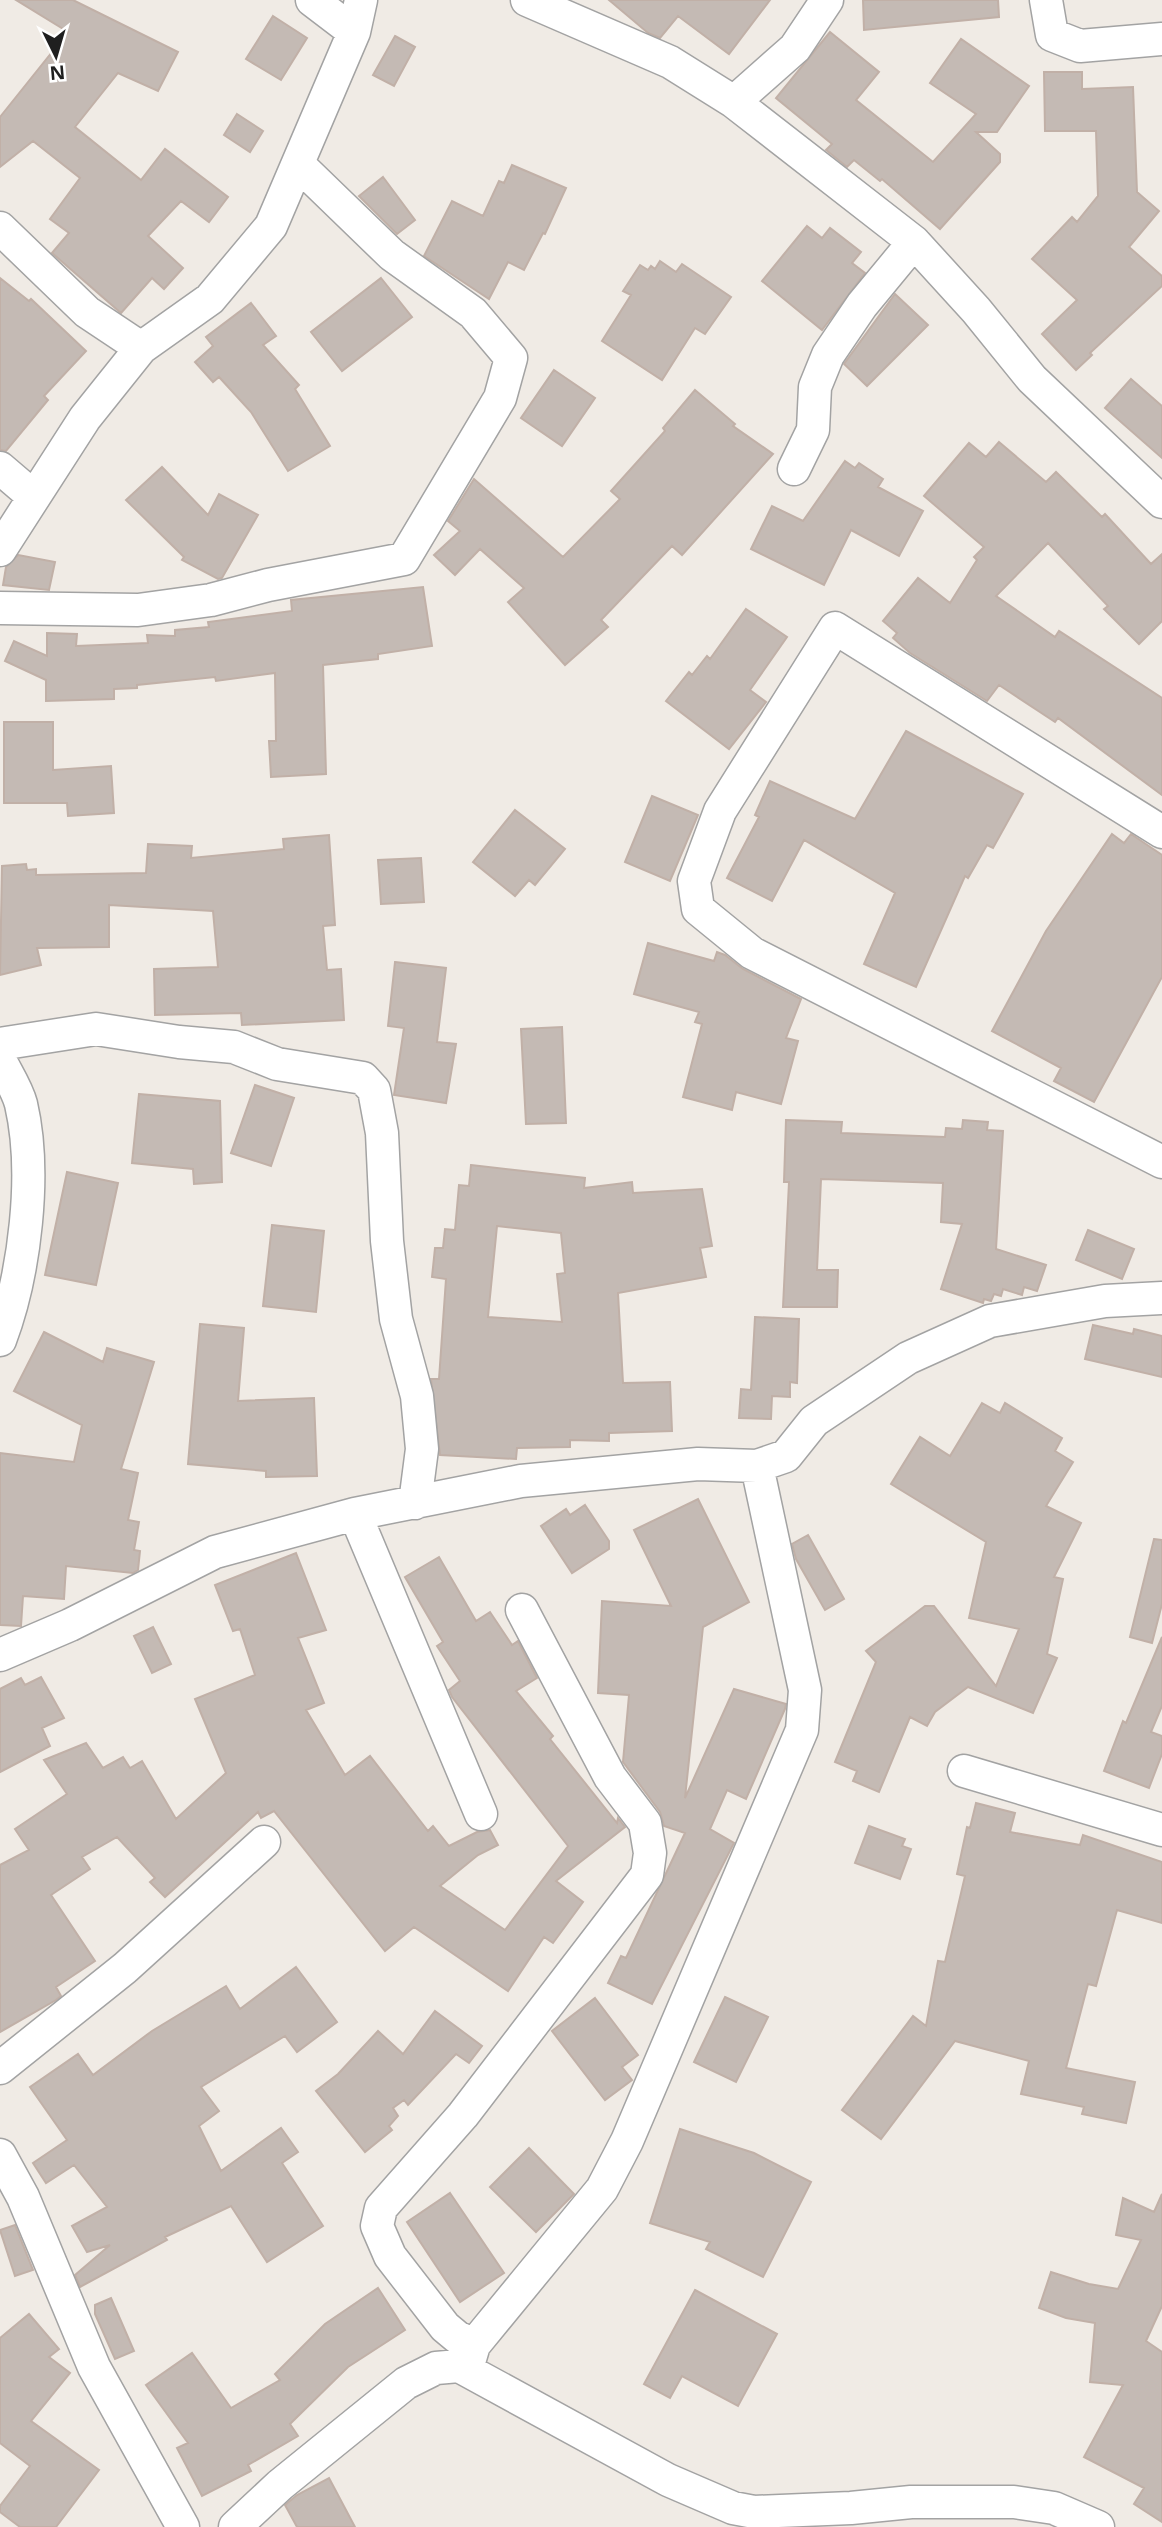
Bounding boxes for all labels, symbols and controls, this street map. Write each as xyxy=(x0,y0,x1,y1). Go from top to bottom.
north arrow xyxy=(21,21,91,91)
text: N xyxy=(49,59,66,87)

